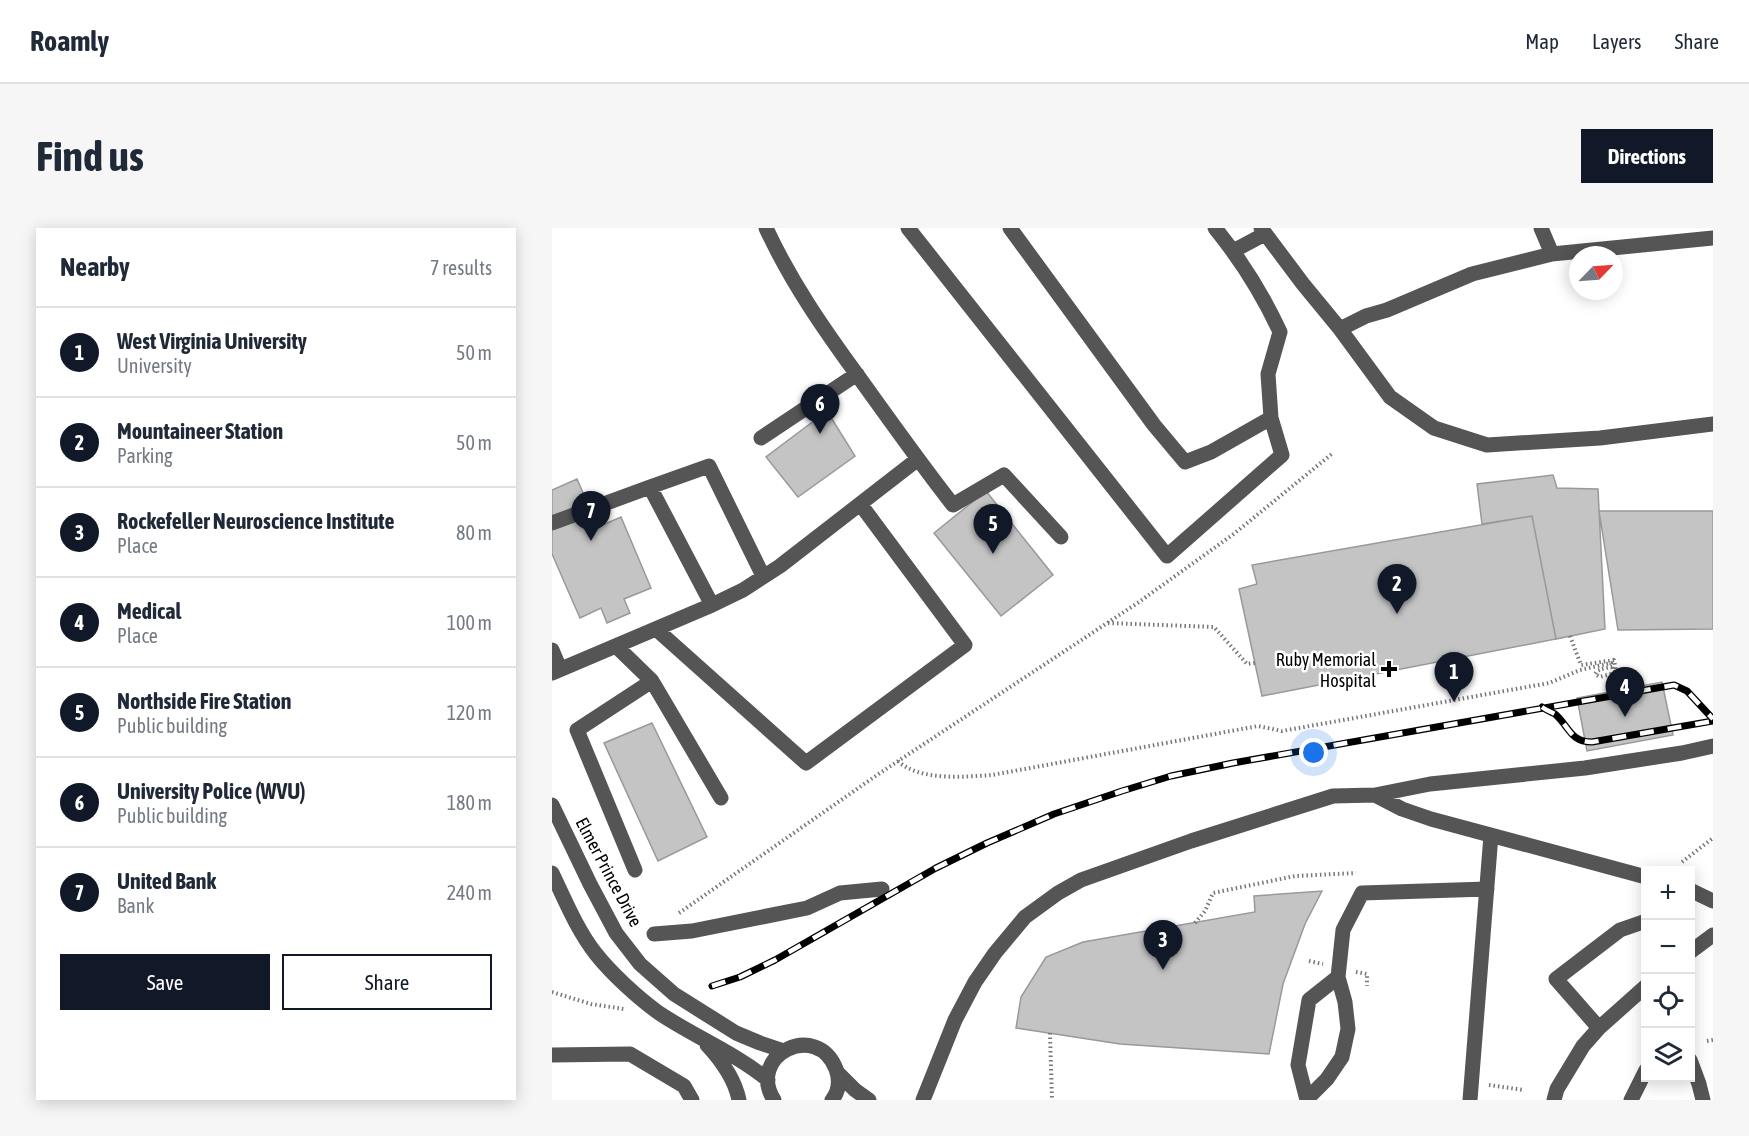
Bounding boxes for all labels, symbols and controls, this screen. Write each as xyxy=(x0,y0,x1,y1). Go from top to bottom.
text: Roamly xyxy=(30,25,109,57)
text: Map xyxy=(1525,29,1559,53)
text: Layers xyxy=(1592,29,1642,53)
text: Share xyxy=(1675,29,1719,53)
button: Directions xyxy=(1581,129,1713,183)
text: Find us xyxy=(36,132,144,180)
north arrow xyxy=(1569,246,1623,300)
text: Nearby xyxy=(60,252,130,282)
text: 7 results xyxy=(430,256,492,279)
text: West Virginia University xyxy=(117,328,307,354)
text: 1 xyxy=(75,341,84,364)
text: 50 m xyxy=(456,341,492,364)
text: University xyxy=(117,354,192,377)
pin: 6 xyxy=(800,384,840,434)
text: Mountaineer Station xyxy=(117,418,283,444)
text: 2 xyxy=(75,431,84,454)
text: 50 m xyxy=(456,431,492,454)
text: Parking xyxy=(117,444,173,467)
pin: 7 xyxy=(572,492,610,541)
pin: 5 xyxy=(974,504,1012,554)
text: Rockefeller Neuroscience Institute xyxy=(117,508,394,534)
text: 3 xyxy=(75,521,84,544)
text: 80 m xyxy=(456,521,492,544)
text: Place xyxy=(117,534,158,557)
pin: 2 xyxy=(1378,564,1416,614)
text: Medical xyxy=(117,598,181,624)
text: 4 xyxy=(75,611,84,634)
text: 100 m xyxy=(447,611,492,634)
text: Place xyxy=(117,624,158,647)
place label: Ruby Memorial Hospital xyxy=(1276,649,1376,691)
pin: 1 xyxy=(1434,652,1474,702)
marker: Ruby Memorial Hospital xyxy=(1380,660,1398,678)
pin: 4 xyxy=(1606,668,1644,717)
text: Northside Fire Station xyxy=(117,688,291,714)
text: 5 xyxy=(75,701,84,724)
text: 120 m xyxy=(447,701,492,724)
text: Public building xyxy=(117,714,227,737)
your location xyxy=(1299,738,1328,767)
text: University Police (WVU) xyxy=(117,778,305,804)
text: 6 xyxy=(75,791,84,814)
text: 180 m xyxy=(447,791,492,814)
text: Public building xyxy=(117,804,227,827)
street label: Elmer Prince Drive xyxy=(571,814,647,930)
map controls xyxy=(1641,866,1695,1082)
button: + xyxy=(1641,866,1695,920)
text: United Bank xyxy=(117,868,216,894)
text: 7 xyxy=(75,881,84,904)
text: 240 m xyxy=(447,881,492,904)
text: Bank xyxy=(117,894,154,917)
pin: 3 xyxy=(1144,920,1182,970)
button: − xyxy=(1641,920,1695,974)
button: Save xyxy=(60,954,270,1010)
button: Share xyxy=(282,954,492,1010)
button: locate xyxy=(1641,974,1695,1028)
button: layers xyxy=(1641,1028,1695,1082)

